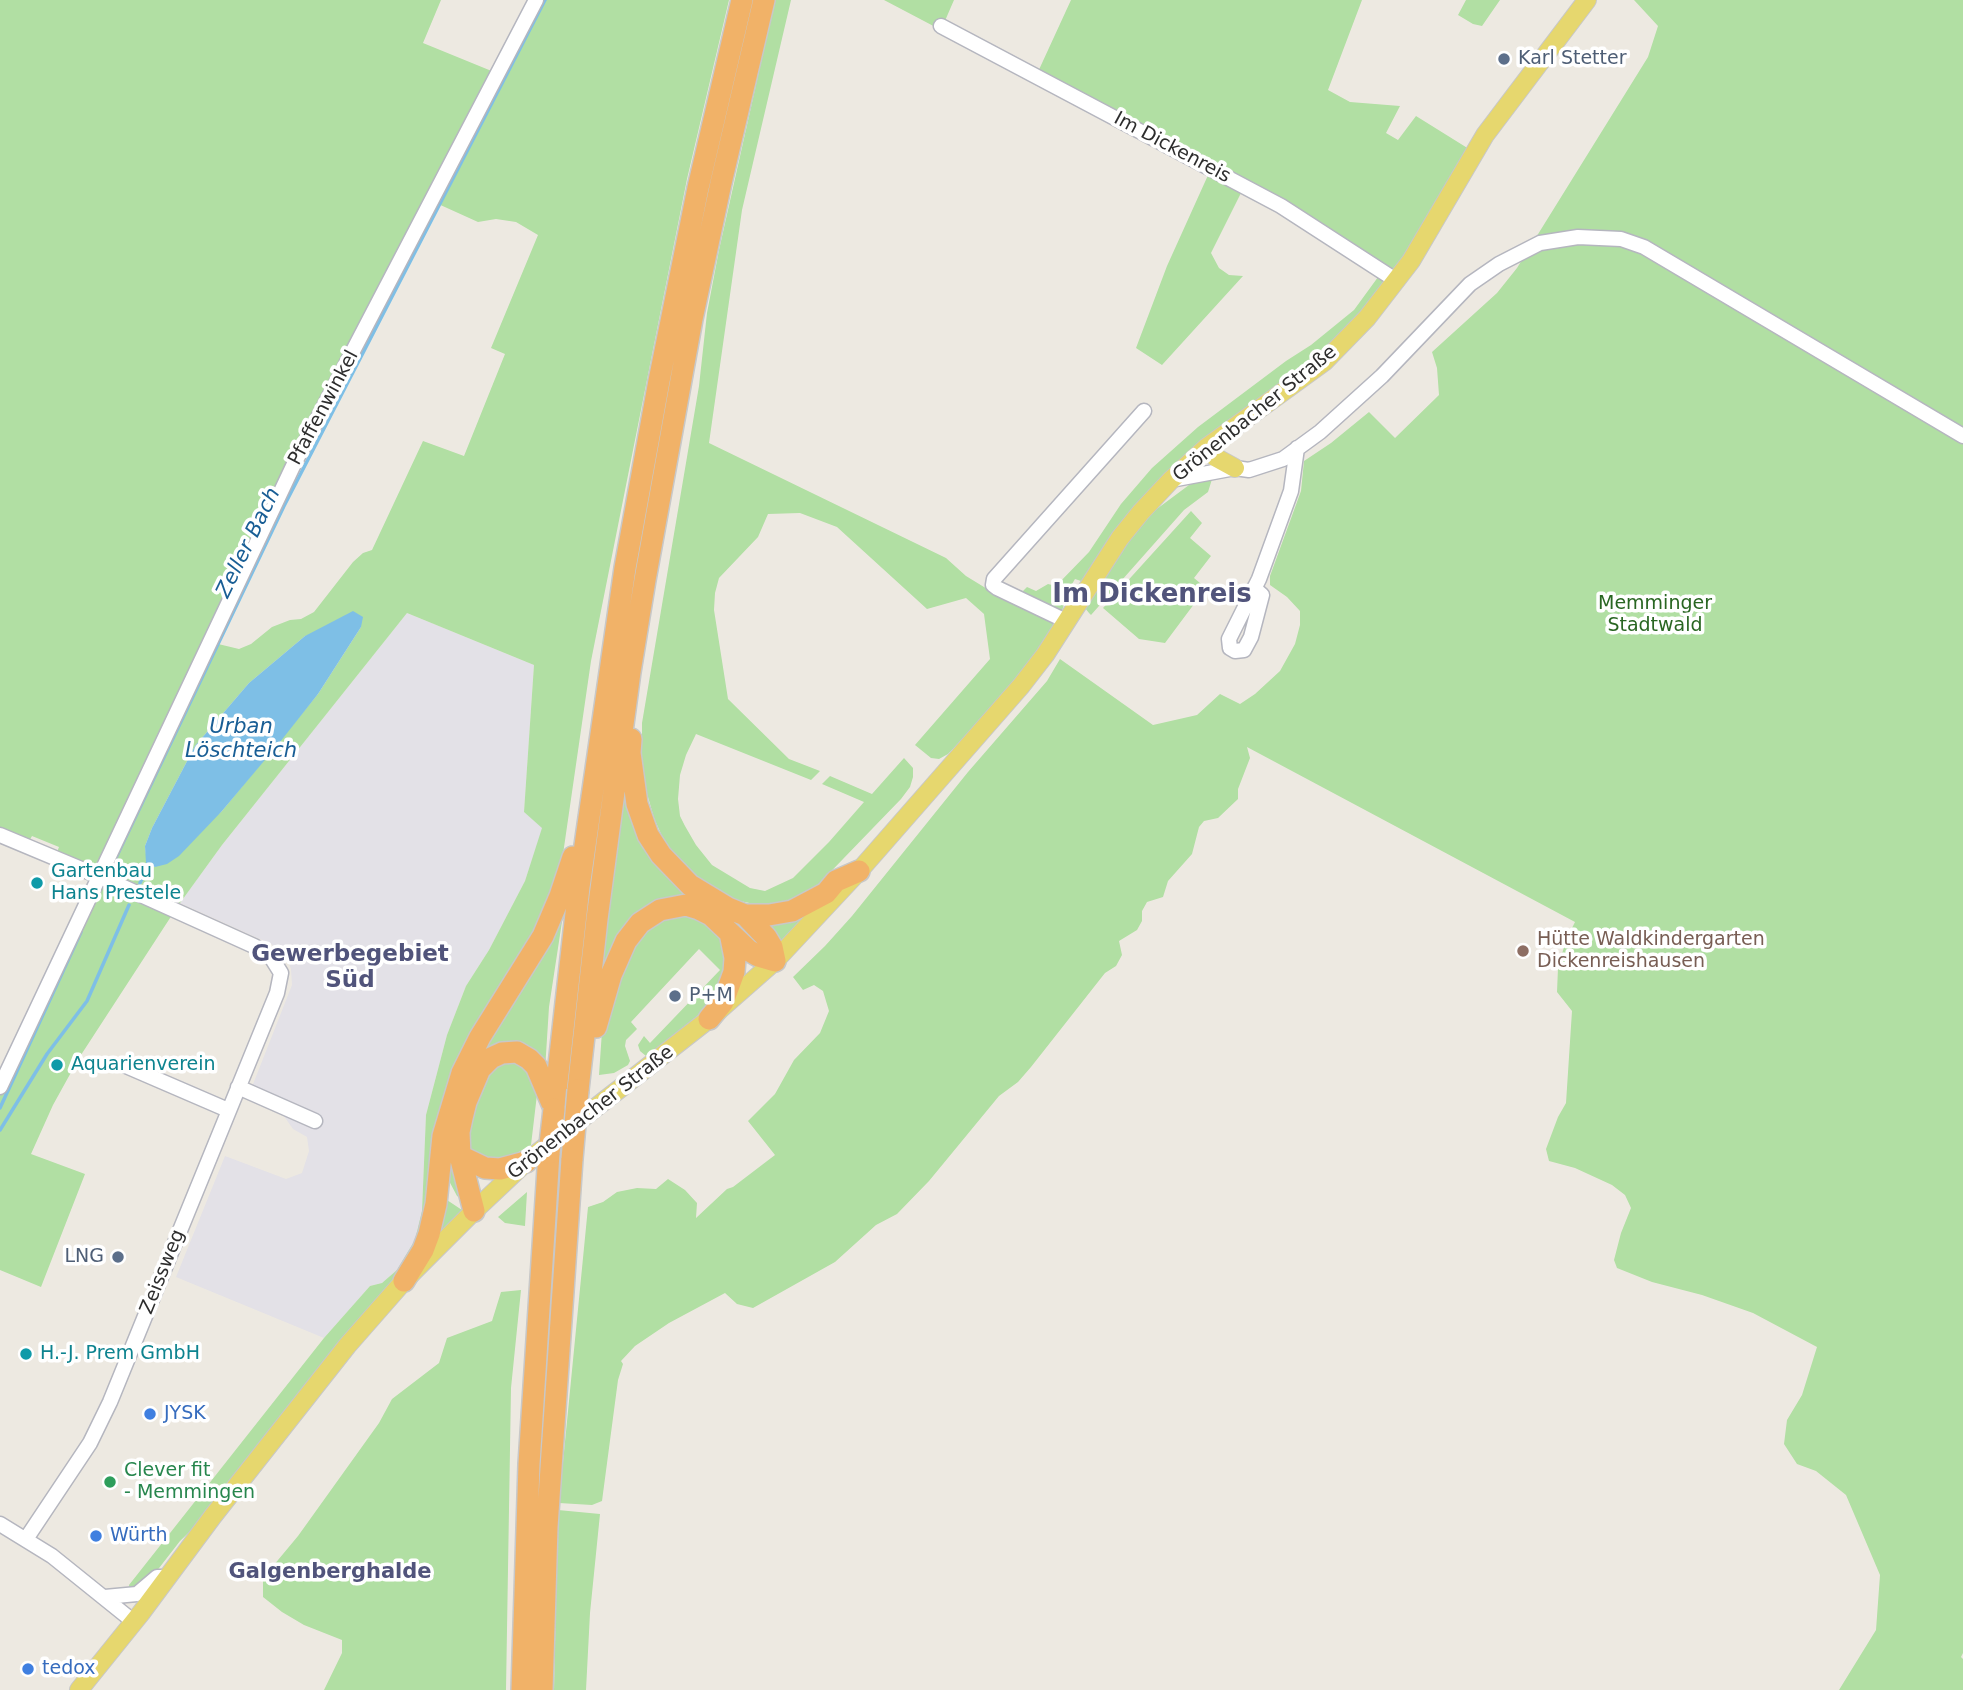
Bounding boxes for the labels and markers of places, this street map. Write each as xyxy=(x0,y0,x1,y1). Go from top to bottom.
place label: Karl Stetter xyxy=(1518,48,1626,70)
marker: Karl Stetter xyxy=(1496,51,1512,67)
place label: Gartenbau Hans Prestele xyxy=(51,861,181,905)
marker: Gartenbau Hans Prestele xyxy=(29,875,45,891)
place label: Hütte Waldkindergarten Dickenreishausen xyxy=(1537,929,1765,973)
marker: Hütte Waldkindergarten Dickenreishausen xyxy=(1515,943,1531,959)
place label: P+M xyxy=(689,985,733,1007)
marker: P+M xyxy=(667,988,683,1004)
place label: Aquarienverein xyxy=(71,1054,216,1076)
marker: Aquarienverein xyxy=(49,1057,65,1073)
place label: LNG xyxy=(64,1246,104,1268)
marker: LNG xyxy=(110,1249,126,1265)
place label: H.-J. Prem GmbH xyxy=(40,1343,200,1365)
marker: H.-J. Prem GmbH xyxy=(18,1346,34,1362)
place label: JYSK xyxy=(164,1403,206,1425)
marker: JYSK xyxy=(142,1406,158,1422)
place label: Clever fit - Memmingen xyxy=(124,1460,255,1504)
marker: Clever fit - Memmingen xyxy=(102,1474,118,1490)
place label: Würth xyxy=(110,1525,167,1547)
marker: Würth xyxy=(88,1528,104,1544)
place label: tedox xyxy=(42,1658,95,1680)
marker: tedox xyxy=(20,1661,36,1677)

